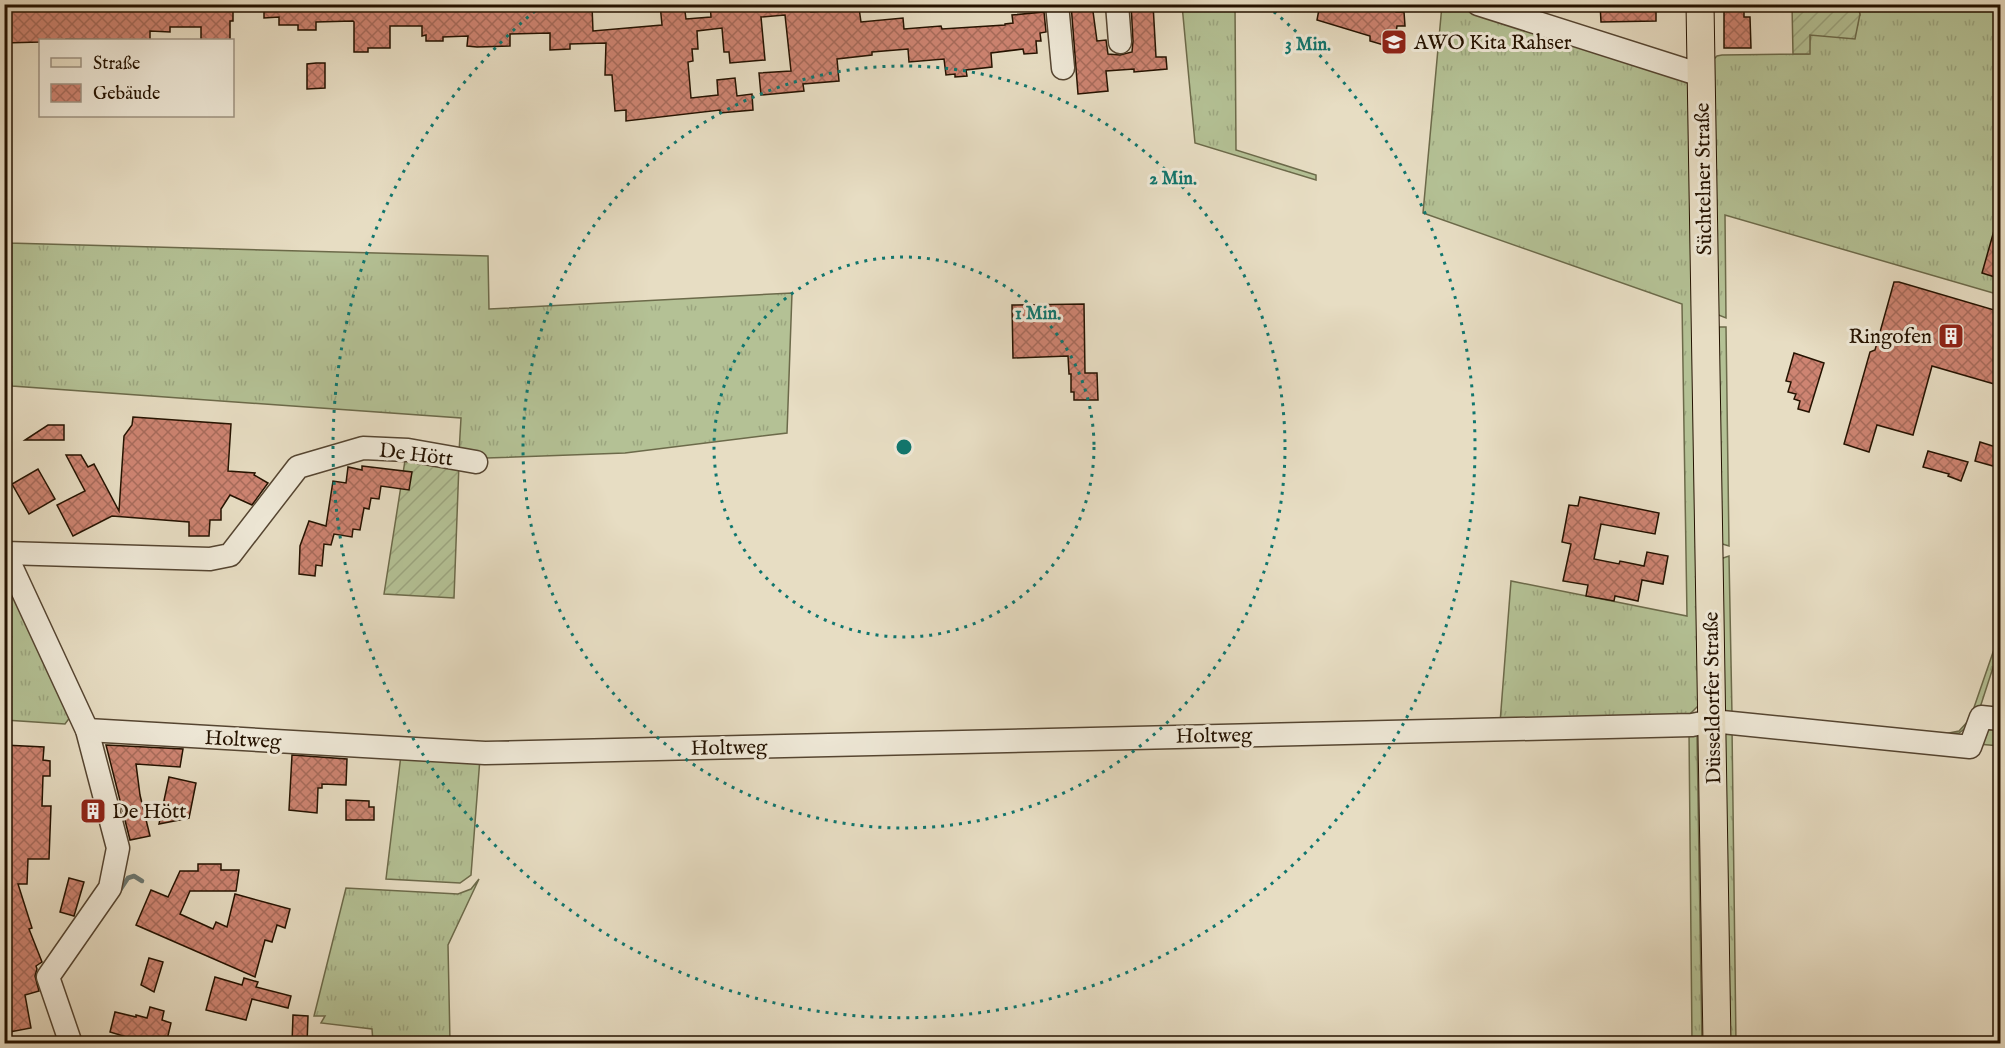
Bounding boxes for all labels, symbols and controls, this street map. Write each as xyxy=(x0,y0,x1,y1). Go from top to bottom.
school or university icon: AWO Kita Rahser xyxy=(1379,27,1409,57)
place label: AWO Kita Rahser xyxy=(1413,30,1572,57)
text: 3 Min. xyxy=(1285,34,1331,57)
legend xyxy=(39,39,234,117)
text: Straße xyxy=(93,53,140,76)
text: Gebäude xyxy=(93,83,160,106)
street label: Süchtelner Straße xyxy=(1690,102,1719,256)
text: 2 Min. xyxy=(1149,168,1197,191)
text: 1 Min. xyxy=(1015,303,1061,326)
building icon: Ringofen xyxy=(1936,321,1966,351)
place label: Ringofen xyxy=(1848,324,1932,351)
centre of rings xyxy=(894,437,914,457)
street label: De Hött xyxy=(377,438,454,473)
street label: Düsseldorfer Straße xyxy=(1698,611,1729,785)
street label: Holtweg xyxy=(1175,722,1253,751)
street label: Holtweg xyxy=(204,725,283,756)
street label: Holtweg xyxy=(690,734,768,763)
building icon: De Hött xyxy=(78,796,108,826)
place label: De Hött xyxy=(112,799,187,826)

